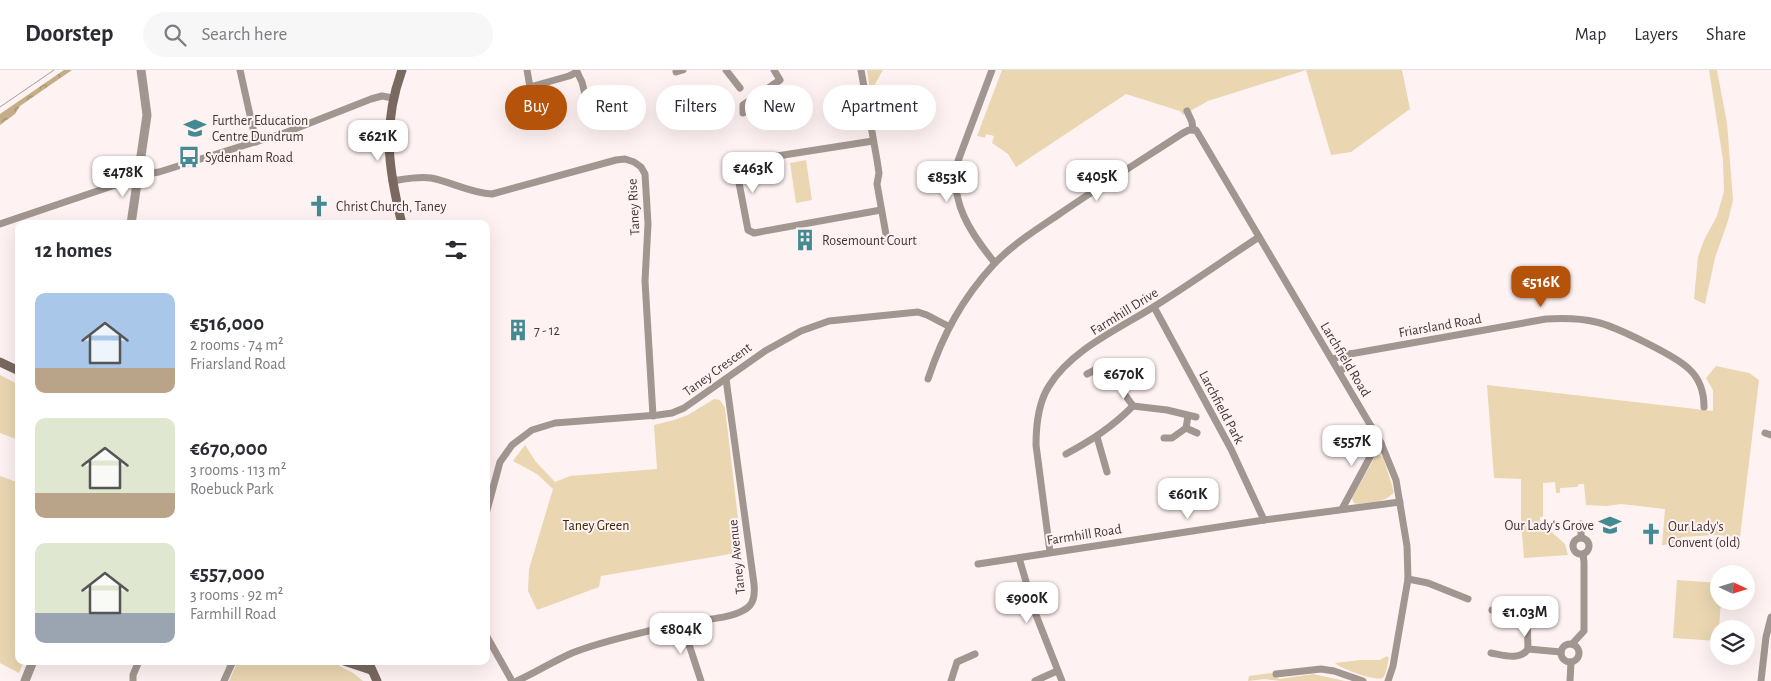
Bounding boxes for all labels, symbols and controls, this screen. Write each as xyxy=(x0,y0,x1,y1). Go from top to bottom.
search box xyxy=(143,12,493,57)
icon: search xyxy=(161,21,189,49)
text: Doorstep xyxy=(25,22,113,46)
text: Search here xyxy=(201,25,287,44)
text: Map xyxy=(1575,26,1606,44)
text: Layers xyxy=(1634,26,1678,44)
text: Share xyxy=(1706,26,1746,44)
chip: Buy xyxy=(505,85,567,130)
chip: Rent xyxy=(577,85,646,130)
chip: Filters xyxy=(656,85,735,130)
chip: New xyxy=(745,85,813,130)
chip: Apartment xyxy=(823,85,936,130)
place label: Further Education Centre Dundrum xyxy=(212,114,308,144)
school or university icon: Further Education Centre Dundrum xyxy=(182,115,208,141)
pin: €621K xyxy=(343,119,413,162)
text: €621K xyxy=(359,128,397,144)
bus stop icon: Sydenham Road xyxy=(176,144,202,170)
place label: Sydenham Road xyxy=(205,151,293,165)
pin: €463K xyxy=(718,152,788,194)
pin: €478K xyxy=(88,156,158,198)
text: €463K xyxy=(733,160,773,176)
pin: €853K xyxy=(912,160,982,203)
pin: €405K xyxy=(1062,160,1132,202)
text: €478K xyxy=(103,164,143,180)
text: €405K xyxy=(1077,168,1117,184)
text: €853K xyxy=(928,169,966,185)
street label: Taney Rise xyxy=(626,178,642,236)
church icon: Christ Church, Taney xyxy=(306,193,332,219)
place label: Christ Church, Taney xyxy=(336,200,446,214)
building icon: Rosemount Court xyxy=(792,227,818,253)
place label: Rosemount Court xyxy=(822,234,917,248)
icon: filters xyxy=(442,236,470,264)
text: 12 homes xyxy=(35,240,112,261)
pin: €516K xyxy=(1506,266,1576,308)
text: €516K xyxy=(1522,274,1560,290)
street label: Farmhill Drive xyxy=(1088,286,1161,338)
street label: Friarsland Road xyxy=(1398,312,1483,340)
icon: home xyxy=(75,313,135,373)
text: €516,000 xyxy=(190,313,264,334)
building icon: 7 - 12 xyxy=(505,317,531,343)
street label: Larchfield Road xyxy=(1317,320,1373,399)
place label: 7 - 12 xyxy=(534,324,560,338)
text: 2 rooms · 74 m² xyxy=(190,337,284,353)
street label: Taney Crescent xyxy=(681,340,755,399)
text: Friarsland Road xyxy=(190,356,286,372)
pin: €670K xyxy=(1089,358,1159,400)
text: €670K xyxy=(1104,366,1144,382)
street label: Larchfield Park xyxy=(1196,369,1247,447)
pin: €557K xyxy=(1317,424,1387,467)
text: €557K xyxy=(1333,433,1371,449)
icon: home xyxy=(75,438,135,498)
text: €670,000 xyxy=(190,438,268,459)
text: 3 rooms · 113 m² xyxy=(190,462,286,478)
pin: €601K xyxy=(1153,478,1223,520)
text: Roebuck Park xyxy=(190,481,274,497)
text: €601K xyxy=(1169,486,1207,502)
school or university icon: Our Lady's Grove xyxy=(1597,512,1623,538)
park label: Taney Green xyxy=(563,519,630,533)
street label: Taney Avenue xyxy=(726,519,748,595)
place label: Our Lady's Grove xyxy=(1504,519,1594,533)
place label: Our Lady's Convent (old) xyxy=(1668,520,1741,550)
church icon: Our Lady's Convent (old) xyxy=(1638,521,1664,547)
street label: Farmhill Road xyxy=(1046,522,1123,548)
icon: home xyxy=(75,563,135,623)
text: €557,000 xyxy=(190,563,265,584)
north arrow xyxy=(1710,565,1755,610)
map controls xyxy=(1710,565,1755,665)
pin: €900K xyxy=(992,582,1062,624)
text: 3 rooms · 92 m² xyxy=(190,587,283,603)
text: €900K xyxy=(1006,590,1048,606)
pin: €1.03M xyxy=(1484,596,1566,638)
text: €1.03M xyxy=(1503,604,1547,620)
text: Farmhill Road xyxy=(190,606,276,622)
pin: €804K xyxy=(646,612,716,655)
button: layers xyxy=(1710,620,1755,665)
text: €804K xyxy=(660,621,702,637)

